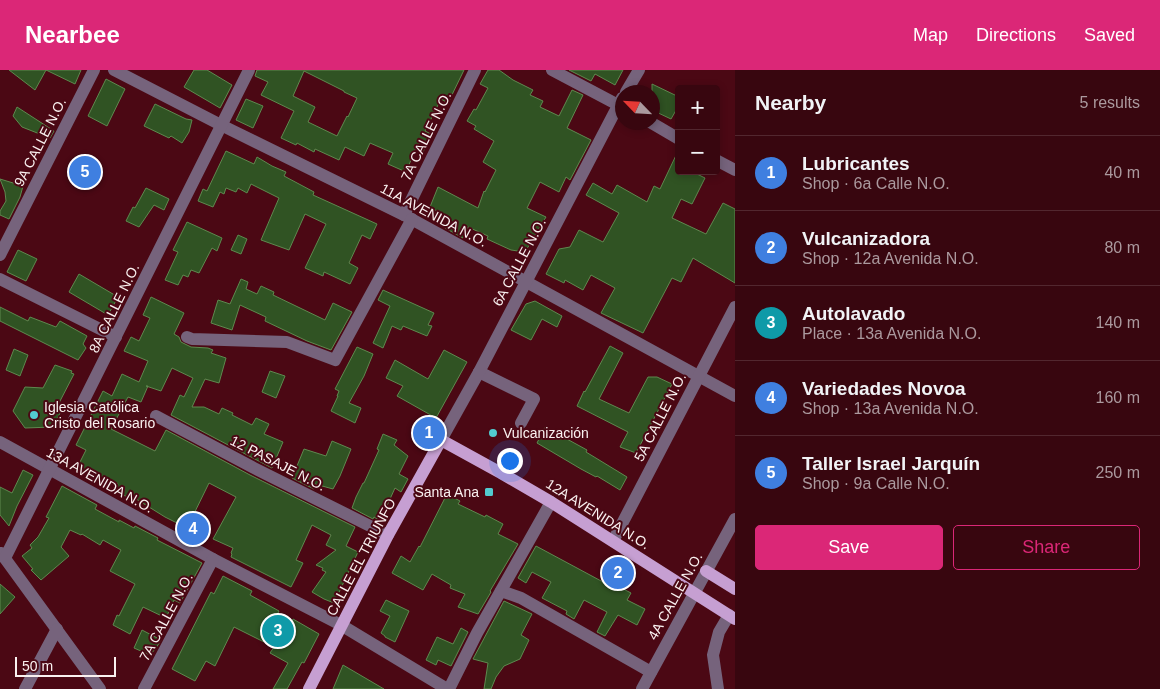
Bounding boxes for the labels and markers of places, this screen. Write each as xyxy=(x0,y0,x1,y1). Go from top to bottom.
pin: 5 xyxy=(69,153,101,191)
place label: Iglesia Católica Cristo del Rosario xyxy=(44,399,155,431)
marker: Iglesia Católica Cristo del Rosario xyxy=(28,409,40,421)
pin: 1 xyxy=(413,414,445,452)
place label: Vulcanización xyxy=(503,425,589,441)
marker: Vulcanización xyxy=(487,427,499,439)
place label: Santa Ana xyxy=(414,484,479,500)
marker: Santa Ana xyxy=(483,486,495,498)
pin: 4 xyxy=(177,510,209,548)
pin: 2 xyxy=(602,554,634,592)
pin: 3 xyxy=(262,612,294,650)

